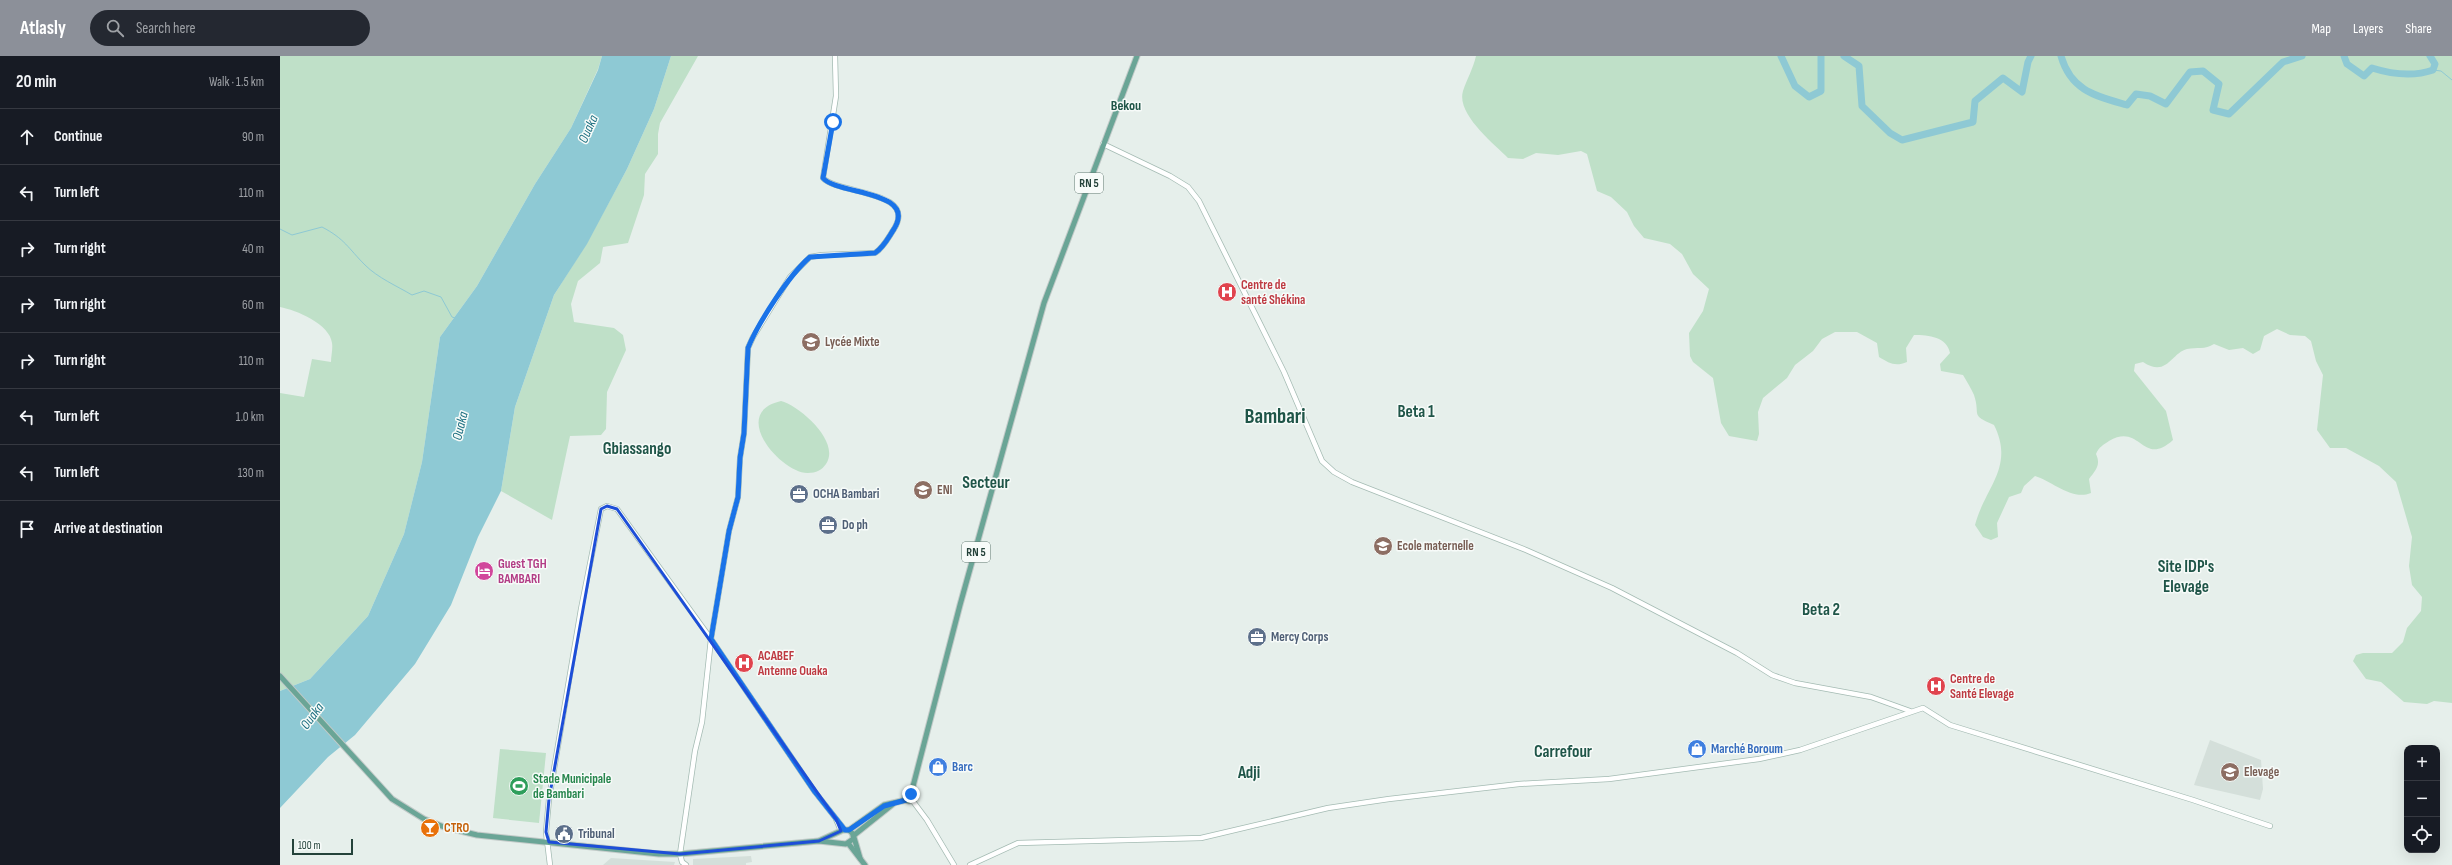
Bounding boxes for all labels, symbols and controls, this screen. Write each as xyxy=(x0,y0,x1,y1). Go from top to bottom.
search box xyxy=(90,10,370,46)
text: Atlasly xyxy=(20,17,66,40)
icon: search xyxy=(104,17,126,39)
text: Search here xyxy=(136,19,196,38)
text: Map xyxy=(2311,20,2331,37)
text: Layers xyxy=(2353,20,2383,37)
text: Share xyxy=(2405,20,2432,37)
text: 20 min xyxy=(16,72,56,92)
text: Walk · 1.5 km xyxy=(209,74,264,90)
district label: Bekou xyxy=(1111,97,1141,114)
water label: Ouaka xyxy=(574,112,602,146)
route start xyxy=(824,113,842,131)
icon: ahead xyxy=(16,126,38,148)
text: Continue xyxy=(54,127,103,146)
text: 90 m xyxy=(242,129,264,145)
road number: RN 5 xyxy=(1075,173,1103,193)
icon: left xyxy=(16,182,38,204)
text: Turn left xyxy=(54,183,99,202)
text: 110 m xyxy=(239,185,264,201)
icon: right xyxy=(16,238,38,260)
text: Turn right xyxy=(54,239,106,258)
text: 40 m xyxy=(242,241,264,257)
place label: Centre de santé Shékina xyxy=(1241,277,1305,308)
hospital icon: Centre de santé Shékina xyxy=(1216,281,1238,303)
icon: right xyxy=(16,294,38,316)
text: Turn right xyxy=(54,295,106,314)
text: 60 m xyxy=(242,297,264,313)
school or university icon: Lycée Mixte xyxy=(800,331,822,353)
place label: Lycée Mixte xyxy=(825,334,880,350)
icon: right xyxy=(16,350,38,372)
text: Turn right xyxy=(54,351,106,370)
text: 110 m xyxy=(239,353,264,369)
district label: Beta 1 xyxy=(1397,402,1435,422)
district label: Bambari xyxy=(1244,404,1306,429)
icon: left xyxy=(16,406,38,428)
text: Turn left xyxy=(54,407,99,426)
text: 1.0 km xyxy=(236,409,264,425)
water label: Ouaka xyxy=(448,410,472,442)
district label: Gbiassango xyxy=(603,439,671,459)
icon: left xyxy=(16,462,38,484)
text: Turn left xyxy=(54,463,99,482)
text: 130 m xyxy=(238,465,264,481)
district label: Secteur xyxy=(962,473,1010,493)
school or university icon: ENI xyxy=(912,479,934,501)
place label: ENI xyxy=(937,482,953,498)
office icon: OCHA Bambari xyxy=(788,483,810,505)
place label: OCHA Bambari xyxy=(813,486,880,502)
office icon: Do ph xyxy=(817,514,839,536)
place label: Do ph xyxy=(842,517,868,533)
icon: arrive xyxy=(16,518,38,540)
text: Arrive at destination xyxy=(54,519,163,538)
school or university icon: Ecole maternelle xyxy=(1372,535,1394,557)
place label: Ecole maternelle xyxy=(1397,538,1474,554)
road number: RN 5 xyxy=(962,542,990,562)
place label: Guest TGH BAMBARI xyxy=(498,556,547,587)
district label: Site IDP's Elevage xyxy=(2158,557,2215,597)
hotel icon: Guest TGH BAMBARI xyxy=(473,560,495,582)
district label: Beta 2 xyxy=(1802,600,1840,620)
office icon: Mercy Corps xyxy=(1246,626,1268,648)
place label: Mercy Corps xyxy=(1271,629,1328,645)
place label: ACABEF Antenne Ouaka xyxy=(757,648,828,679)
hospital icon: ACABEF Antenne Ouaka xyxy=(733,652,755,674)
place label: Centre de Santé Elevage xyxy=(1950,671,2015,702)
hospital icon: Centre de Santé Elevage xyxy=(1925,675,1947,697)
water label: Ouaka xyxy=(297,699,328,733)
shop icon: Marché Boroum xyxy=(1686,738,1708,760)
place label: Marché Boroum xyxy=(1711,741,1783,757)
district label: Carrefour xyxy=(1534,742,1592,762)
map controls xyxy=(2404,745,2440,853)
button: + xyxy=(2404,745,2440,781)
shop icon: Barc xyxy=(927,756,949,778)
place label: Barc xyxy=(952,759,973,775)
school or university icon: Elevage xyxy=(2219,761,2241,783)
district label: Adji xyxy=(1237,763,1260,783)
place label: Elevage xyxy=(2244,764,2280,780)
place label: Stade Municipale de Bambari xyxy=(533,771,612,802)
sports icon: Stade Municipale de Bambari xyxy=(508,775,530,797)
button: − xyxy=(2404,781,2440,817)
route end xyxy=(902,785,920,803)
bar icon: CTRO xyxy=(419,817,441,839)
button: locate xyxy=(2404,817,2440,853)
place label: CTRO xyxy=(444,820,470,836)
public building icon: Tribunal xyxy=(553,823,575,845)
place label: Tribunal xyxy=(578,826,615,842)
scale bar xyxy=(292,837,353,856)
text: 100 m xyxy=(298,839,320,852)

